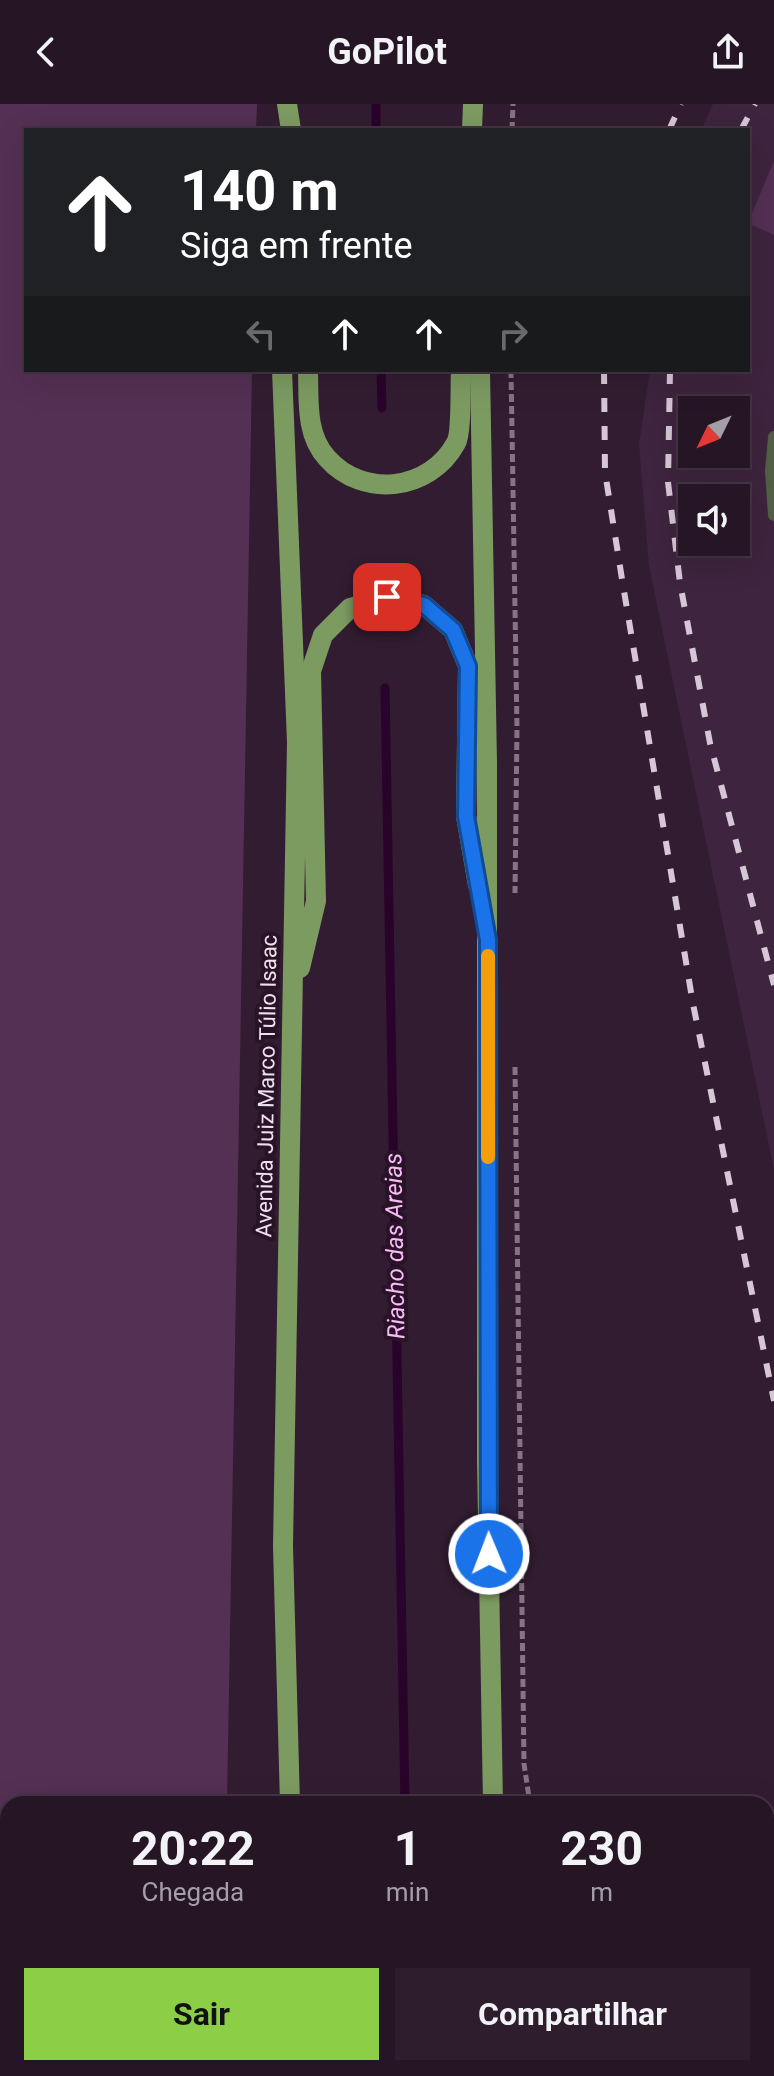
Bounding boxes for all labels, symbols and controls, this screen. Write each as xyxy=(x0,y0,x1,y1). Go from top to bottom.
icon: back xyxy=(24,30,68,74)
icon: share xyxy=(706,30,750,74)
text: GoPilot xyxy=(327,31,447,73)
text: 140 m xyxy=(180,158,339,224)
icon: ahead xyxy=(48,160,152,264)
text: Siga em frente xyxy=(180,225,413,267)
icon: left xyxy=(239,312,283,356)
icon: ahead xyxy=(323,312,367,356)
icon: ahead xyxy=(407,312,451,356)
icon: right xyxy=(491,312,535,356)
north arrow xyxy=(678,396,750,468)
map controls xyxy=(678,396,750,556)
button: sound xyxy=(678,484,750,556)
pin xyxy=(353,563,421,631)
icon: arrive xyxy=(365,575,409,619)
street label: Avenida Juiz Marco Túlio Isaac xyxy=(251,935,282,1237)
water label: Riacho das Areias xyxy=(379,1153,411,1339)
position arrow xyxy=(447,1512,531,1596)
text: 20:22 xyxy=(131,1820,255,1877)
text: 1 xyxy=(394,1820,421,1877)
text: 230 xyxy=(560,1820,643,1877)
text: Chegada xyxy=(142,1877,244,1907)
text: min xyxy=(386,1877,429,1907)
text: m xyxy=(590,1877,613,1907)
button: Sair xyxy=(24,1968,379,2060)
button: Compartilhar xyxy=(395,1968,750,2060)

